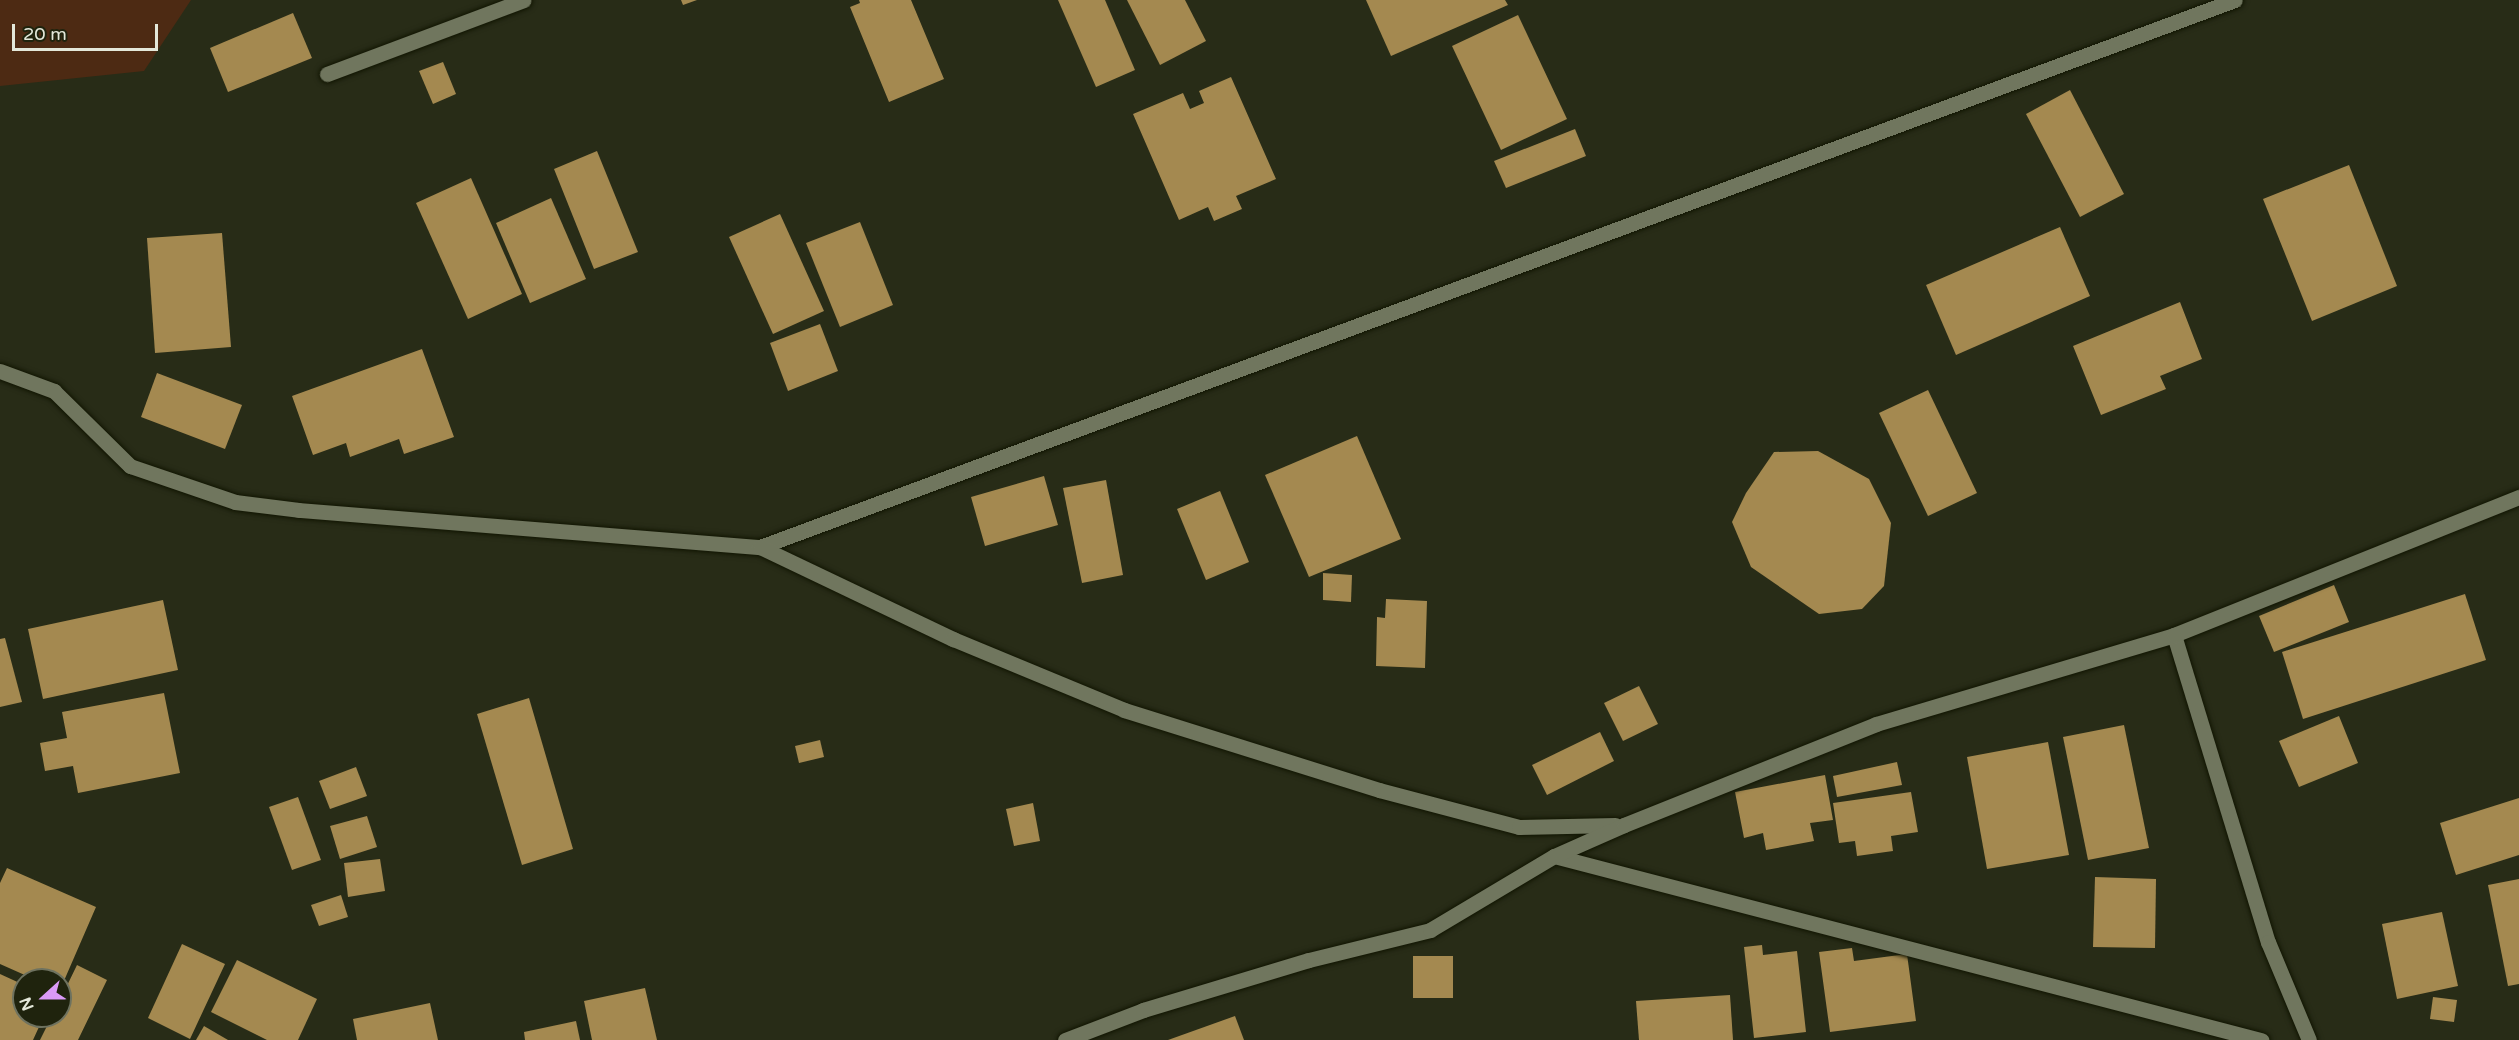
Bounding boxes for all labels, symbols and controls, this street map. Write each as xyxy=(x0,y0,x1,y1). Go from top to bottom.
scale bar xyxy=(15,12,160,50)
text: 20 m xyxy=(23,23,67,45)
north arrow xyxy=(12,968,72,1028)
text: N xyxy=(15,994,39,1013)

